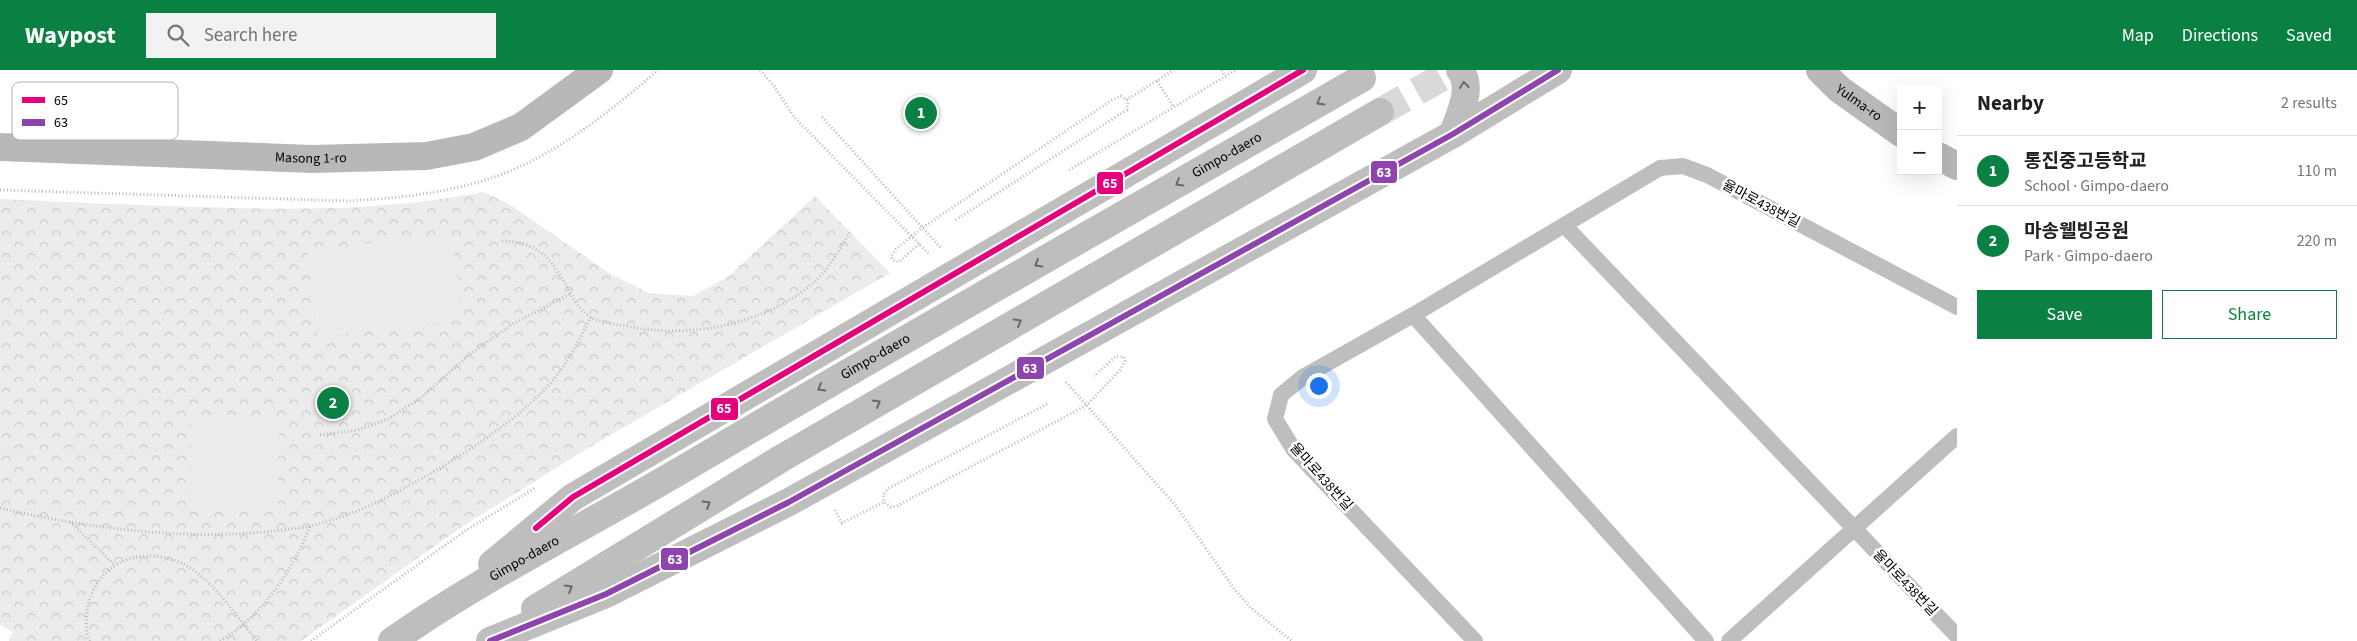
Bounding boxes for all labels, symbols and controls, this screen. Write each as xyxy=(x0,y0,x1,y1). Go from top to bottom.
search box xyxy=(146,13,496,58)
text: Waypost xyxy=(25,18,116,53)
icon: search xyxy=(164,21,192,49)
text: Search here xyxy=(204,22,297,49)
text: Map xyxy=(2122,23,2154,48)
text: Directions xyxy=(2182,23,2258,48)
text: Saved xyxy=(2286,23,2332,48)
street label: Yulma-ro xyxy=(1831,79,1886,126)
one-way arrow xyxy=(1459,81,1470,89)
legend xyxy=(12,82,178,140)
map controls xyxy=(1897,85,1942,175)
button: + xyxy=(1897,85,1942,130)
text: Nearby xyxy=(1977,88,2044,118)
text: 65 xyxy=(54,91,68,111)
text: 2 results xyxy=(2281,92,2337,114)
pin: 1 xyxy=(905,94,937,132)
one-way arrow xyxy=(1316,96,1325,106)
text: 63 xyxy=(54,113,68,133)
street label: Gimpo-daero xyxy=(1188,127,1266,183)
button: − xyxy=(1897,130,1942,175)
street label: Masong 1-ro xyxy=(274,148,347,169)
text: 통진중고등학교 xyxy=(2024,148,2146,175)
line badge: 63 xyxy=(1370,160,1398,184)
text: 1 xyxy=(1989,160,1997,182)
text: 110 m xyxy=(2297,160,2337,182)
text: 63 xyxy=(1377,163,1391,183)
line badge: 65 xyxy=(1096,171,1124,195)
text: 65 xyxy=(1103,174,1117,194)
street label: 율마로438번길 xyxy=(1719,175,1803,233)
text: School · Gimpo-daero xyxy=(2024,175,2169,197)
one-way arrow xyxy=(1175,177,1184,187)
text: 마송웰빙공원 xyxy=(2024,218,2129,245)
text: 2 xyxy=(1989,230,1997,252)
text: 220 m xyxy=(2297,230,2337,252)
text: Park · Gimpo-daero xyxy=(2024,245,2153,267)
one-way arrow xyxy=(1035,257,1044,267)
button: Save xyxy=(1977,290,2152,339)
button: Share xyxy=(2162,290,2337,339)
one-way arrow xyxy=(1013,318,1022,328)
street label: Gimpo-daero xyxy=(837,329,914,385)
line badge: 63 xyxy=(1016,356,1045,380)
text: 63 xyxy=(1023,359,1037,379)
your location xyxy=(1306,373,1332,399)
one-way arrow xyxy=(818,382,827,392)
pin: 2 xyxy=(317,384,349,422)
line badge: 65 xyxy=(710,397,739,421)
text: 65 xyxy=(717,399,731,419)
one-way arrow xyxy=(872,399,881,409)
street label: 율마로438번길 xyxy=(1285,439,1357,515)
one-way arrow xyxy=(702,500,711,510)
street label: Gimpo-daero xyxy=(486,531,563,587)
street label: 율마로438번길 xyxy=(1868,545,1942,621)
line badge: 63 xyxy=(660,547,689,571)
text: 63 xyxy=(668,550,682,570)
one-way arrow xyxy=(563,585,572,595)

